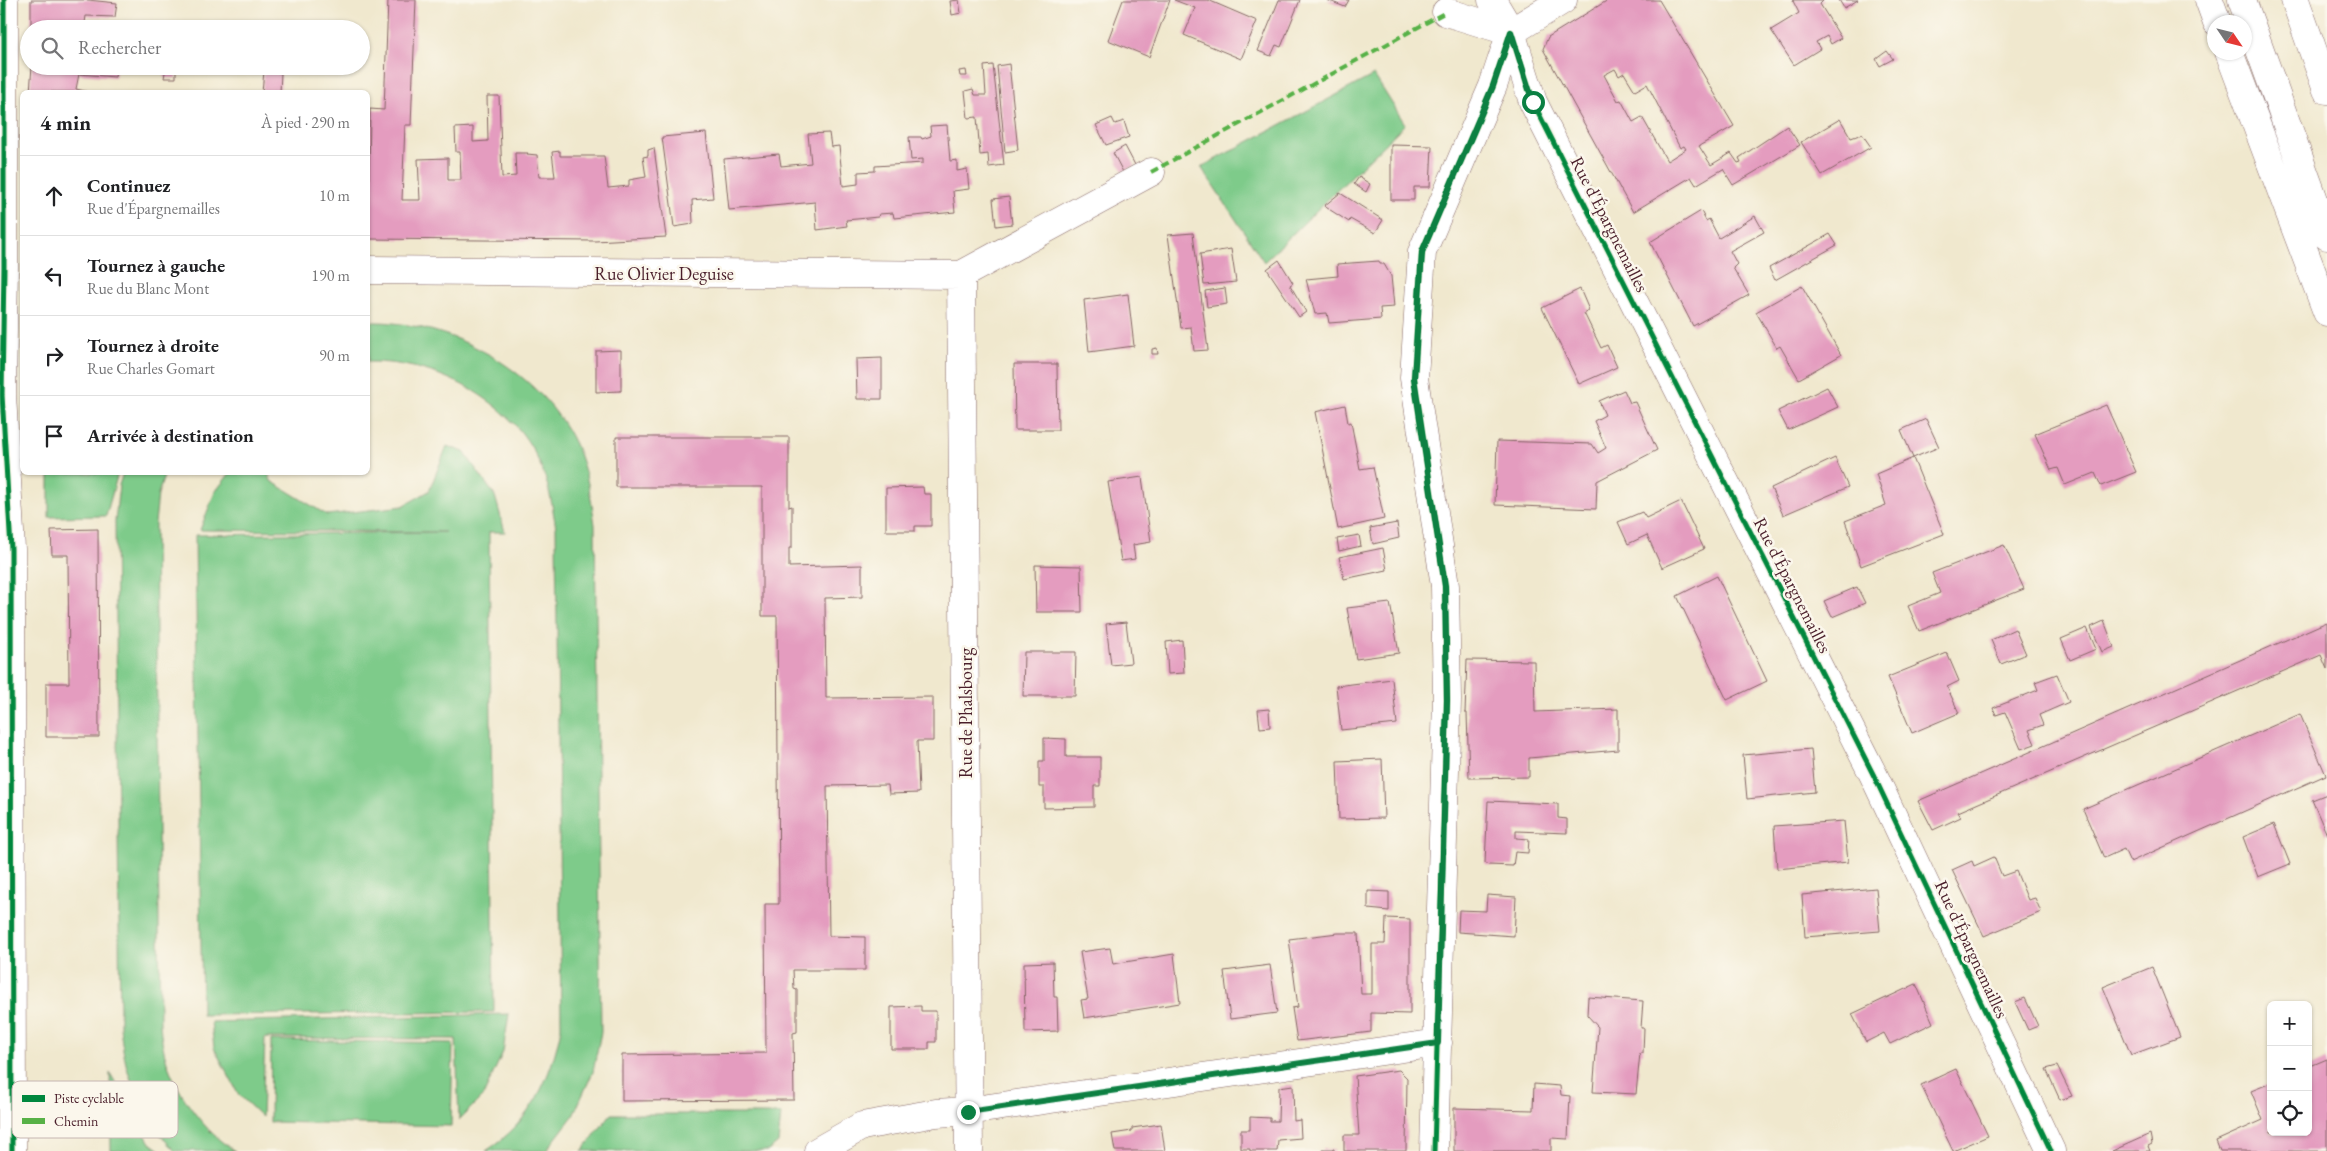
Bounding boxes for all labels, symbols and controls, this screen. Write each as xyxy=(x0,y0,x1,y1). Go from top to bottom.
north arrow xyxy=(2207,15,2252,60)
search box xyxy=(20,20,370,75)
icon: search xyxy=(38,34,66,62)
text: Rechercher xyxy=(78,35,161,60)
route start xyxy=(1522,91,1545,114)
text: 4 min xyxy=(40,109,91,136)
text: À pied · 290 m xyxy=(261,112,350,133)
street label: Rue d'Épargnemailles xyxy=(1566,152,1654,296)
text: Continuez xyxy=(87,173,171,198)
icon: ahead xyxy=(40,182,68,210)
text: 10 m xyxy=(319,185,350,206)
text: Rue d'Épargnemailles xyxy=(87,198,220,219)
text: Tournez à gauche xyxy=(87,253,225,278)
icon: left xyxy=(40,262,68,290)
street label: Rue Olivier Deguise xyxy=(594,262,734,285)
text: 190 m xyxy=(311,265,350,286)
text: Rue du Blanc Mont xyxy=(87,278,209,299)
text: Tournez à droite xyxy=(87,333,219,358)
icon: right xyxy=(40,342,68,370)
text: 90 m xyxy=(319,345,350,366)
text: Rue Charles Gomart xyxy=(87,358,215,379)
icon: arrive xyxy=(40,422,68,450)
text: Arrivée à destination xyxy=(87,423,254,448)
street label: Rue d'Épargnemailles xyxy=(1749,513,1837,657)
street label: Rue de Phalsbourg xyxy=(954,647,977,778)
street label: Rue d'Épargnemailles xyxy=(1930,876,2014,1022)
map controls xyxy=(2267,1001,2312,1136)
button: + xyxy=(2267,1001,2312,1046)
button: − xyxy=(2267,1046,2312,1091)
legend xyxy=(12,1081,178,1138)
text: Piste cyclable xyxy=(54,1089,125,1107)
button: locate xyxy=(2267,1091,2312,1136)
route end xyxy=(957,1101,980,1124)
text: Chemin xyxy=(54,1112,99,1130)

